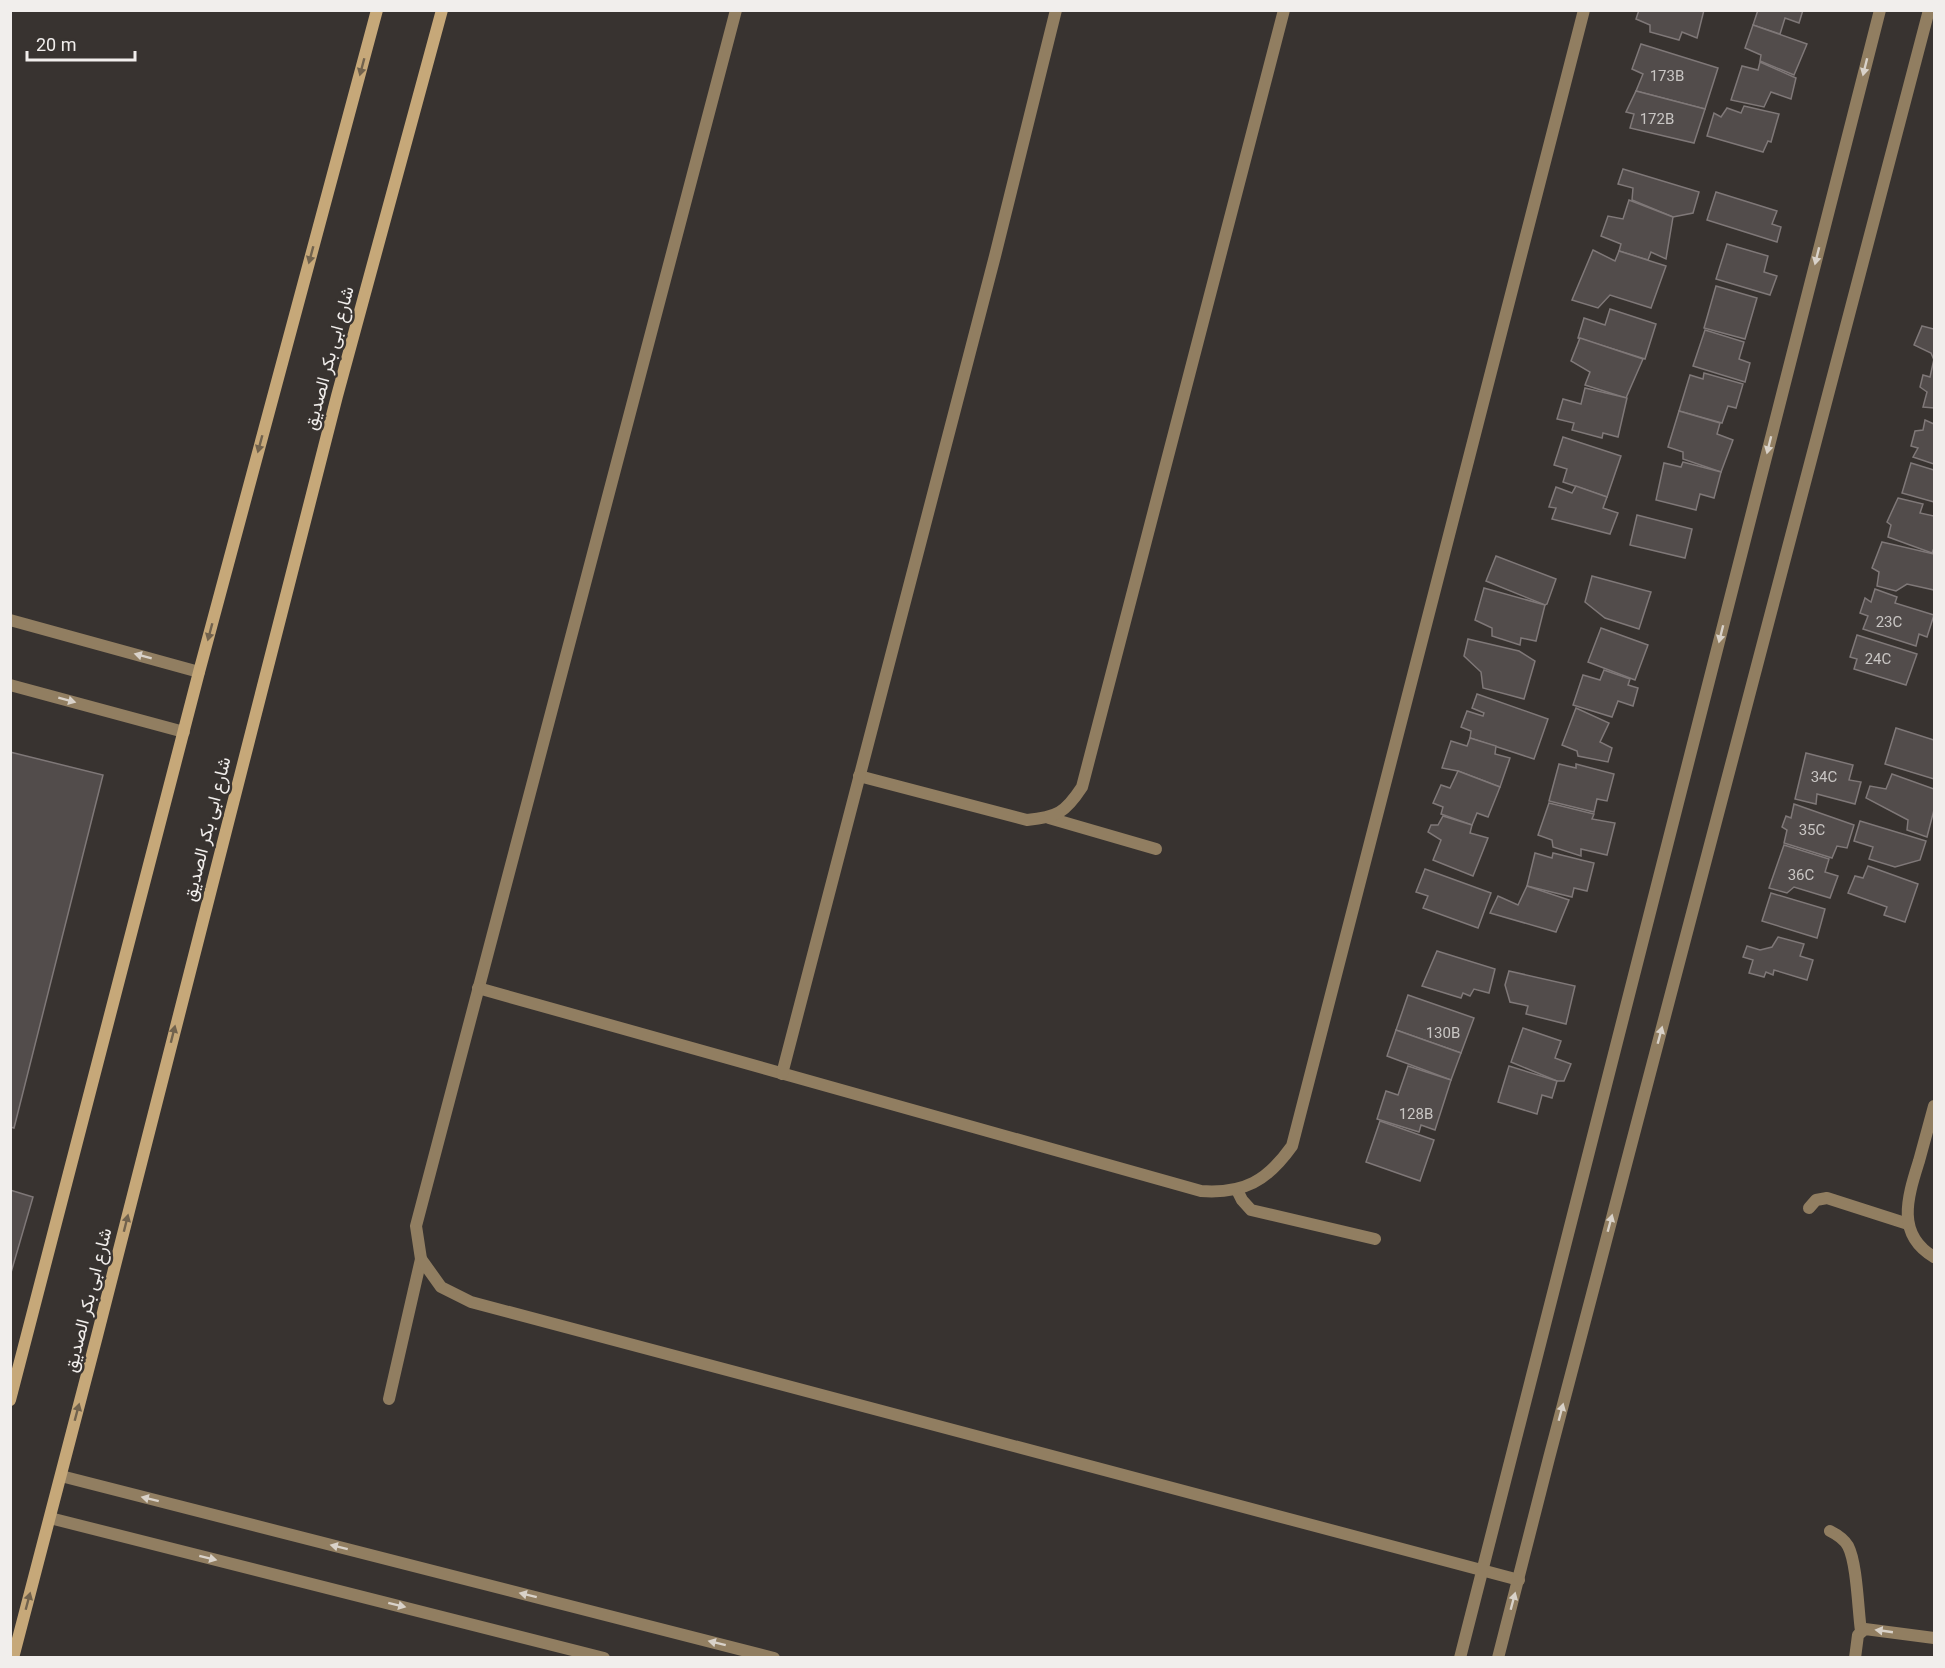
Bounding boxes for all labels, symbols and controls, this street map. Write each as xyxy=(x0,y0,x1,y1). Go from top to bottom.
scale bar xyxy=(27,24,135,62)
text: 20 m xyxy=(36,34,76,55)
one-way arrow xyxy=(356,58,366,76)
one-way arrow xyxy=(1860,58,1870,76)
house number: 173B xyxy=(1650,67,1684,85)
house number: 172B xyxy=(1640,110,1674,128)
one-way arrow xyxy=(306,246,315,264)
one-way arrow xyxy=(1812,247,1822,265)
street label: شارع ابى بكر الصديق xyxy=(299,284,360,432)
one-way arrow xyxy=(255,434,265,453)
one-way arrow xyxy=(1764,436,1773,454)
house number: 23C xyxy=(1876,613,1903,631)
one-way arrow xyxy=(205,623,214,641)
one-way arrow xyxy=(1715,625,1725,643)
house number: 24C xyxy=(1865,650,1892,668)
one-way arrow xyxy=(134,651,152,661)
one-way arrow xyxy=(58,696,76,706)
street label: شارع ابى بكر الصديق xyxy=(178,755,237,904)
house number: 34C xyxy=(1811,768,1838,786)
house number: 35C xyxy=(1799,821,1826,839)
house number: 36C xyxy=(1788,866,1815,884)
house number: 130B xyxy=(1426,1024,1460,1042)
one-way arrow xyxy=(169,1025,179,1043)
one-way arrow xyxy=(1656,1026,1665,1044)
house number: 128B xyxy=(1399,1105,1433,1123)
one-way arrow xyxy=(121,1214,131,1233)
one-way arrow xyxy=(1606,1214,1616,1232)
street label: شارع ابى بكر الصديق xyxy=(59,1226,118,1375)
one-way arrow xyxy=(73,1403,83,1421)
one-way arrow xyxy=(1556,1403,1566,1421)
one-way arrow xyxy=(141,1494,159,1503)
one-way arrow xyxy=(330,1541,349,1551)
one-way arrow xyxy=(199,1553,218,1563)
one-way arrow xyxy=(519,1589,538,1599)
one-way arrow xyxy=(24,1592,33,1610)
one-way arrow xyxy=(1509,1592,1518,1610)
one-way arrow xyxy=(388,1601,407,1611)
one-way arrow xyxy=(1874,1626,1893,1635)
one-way arrow xyxy=(708,1637,727,1647)

